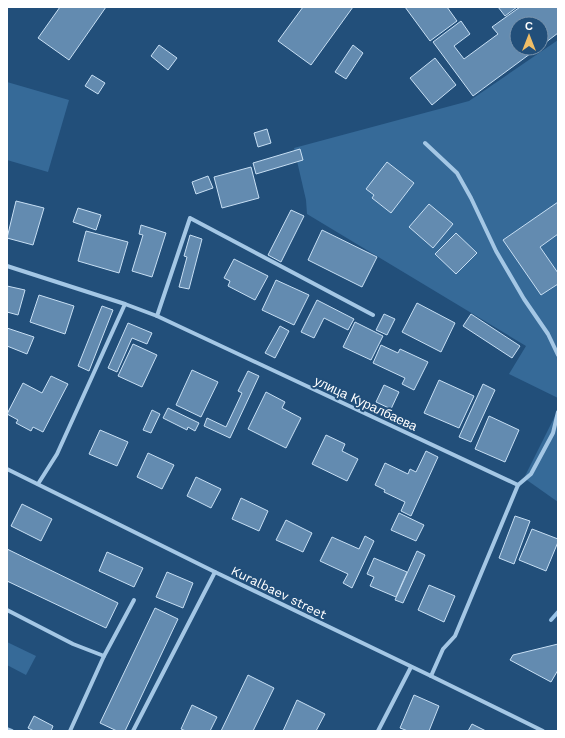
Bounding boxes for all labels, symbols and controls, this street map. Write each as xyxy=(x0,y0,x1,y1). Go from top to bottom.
north arrow xyxy=(509,16,549,56)
text: С xyxy=(525,20,533,33)
street label: улица Куралбаева xyxy=(312,373,420,434)
street label: Kuralbaev street xyxy=(229,563,329,622)

